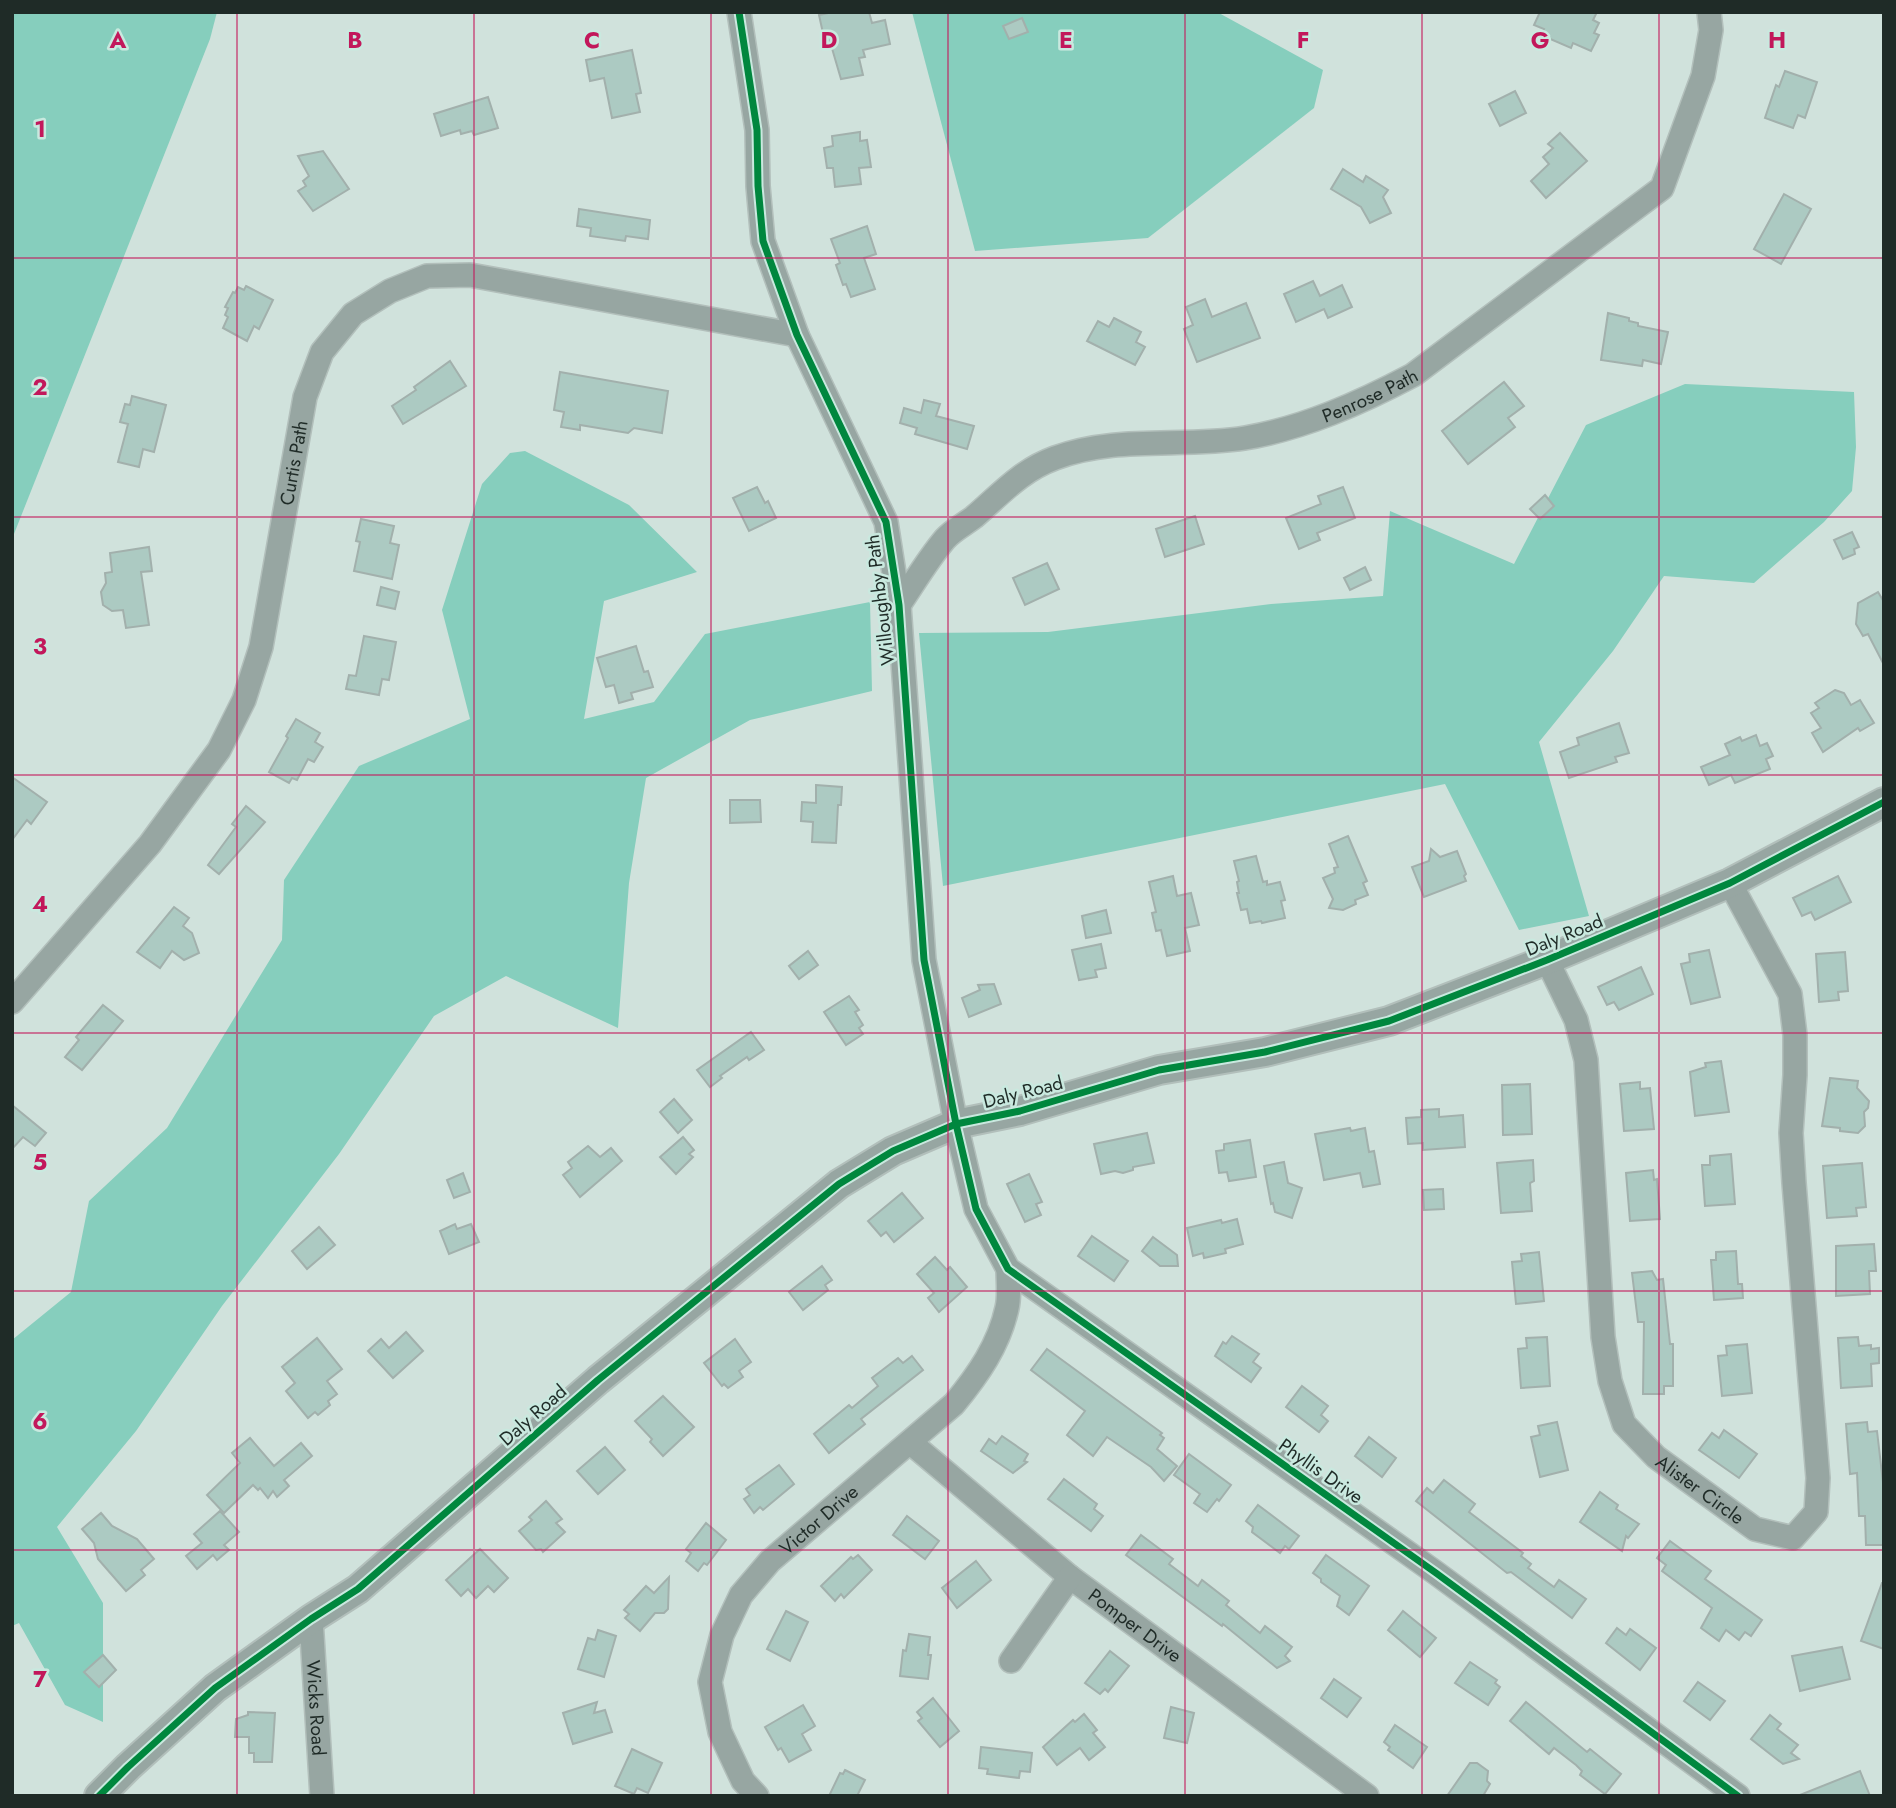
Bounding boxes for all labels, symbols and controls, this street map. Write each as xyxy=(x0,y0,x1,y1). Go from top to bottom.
text: A xyxy=(109,23,127,57)
text: B xyxy=(347,23,363,57)
text: C xyxy=(584,23,600,57)
text: D xyxy=(821,23,838,57)
text: E xyxy=(1059,23,1073,57)
text: F xyxy=(1297,23,1309,57)
text: G xyxy=(1531,23,1549,57)
text: H xyxy=(1768,23,1786,57)
text: 1 xyxy=(34,112,46,146)
street label: Penrose Path xyxy=(1318,361,1423,429)
text: 2 xyxy=(32,370,48,404)
street label: Curtis Path xyxy=(273,418,314,507)
street label: Willoughby Path xyxy=(859,533,901,667)
text: 3 xyxy=(33,629,47,663)
text: 4 xyxy=(32,887,48,921)
street label: Daly Road xyxy=(1521,907,1607,963)
street label: Daly Road xyxy=(980,1069,1066,1115)
text: 5 xyxy=(33,1145,47,1179)
street label: Daly Road xyxy=(493,1378,573,1452)
text: 6 xyxy=(32,1404,48,1438)
street label: Phyllis Drive xyxy=(1273,1432,1369,1510)
street label: Alister Circle xyxy=(1651,1448,1750,1531)
street label: Victor Drive xyxy=(773,1478,864,1561)
street label: Pomper Drive xyxy=(1083,1582,1188,1669)
street label: Wicks Road xyxy=(300,1659,333,1756)
text: 7 xyxy=(33,1662,47,1696)

